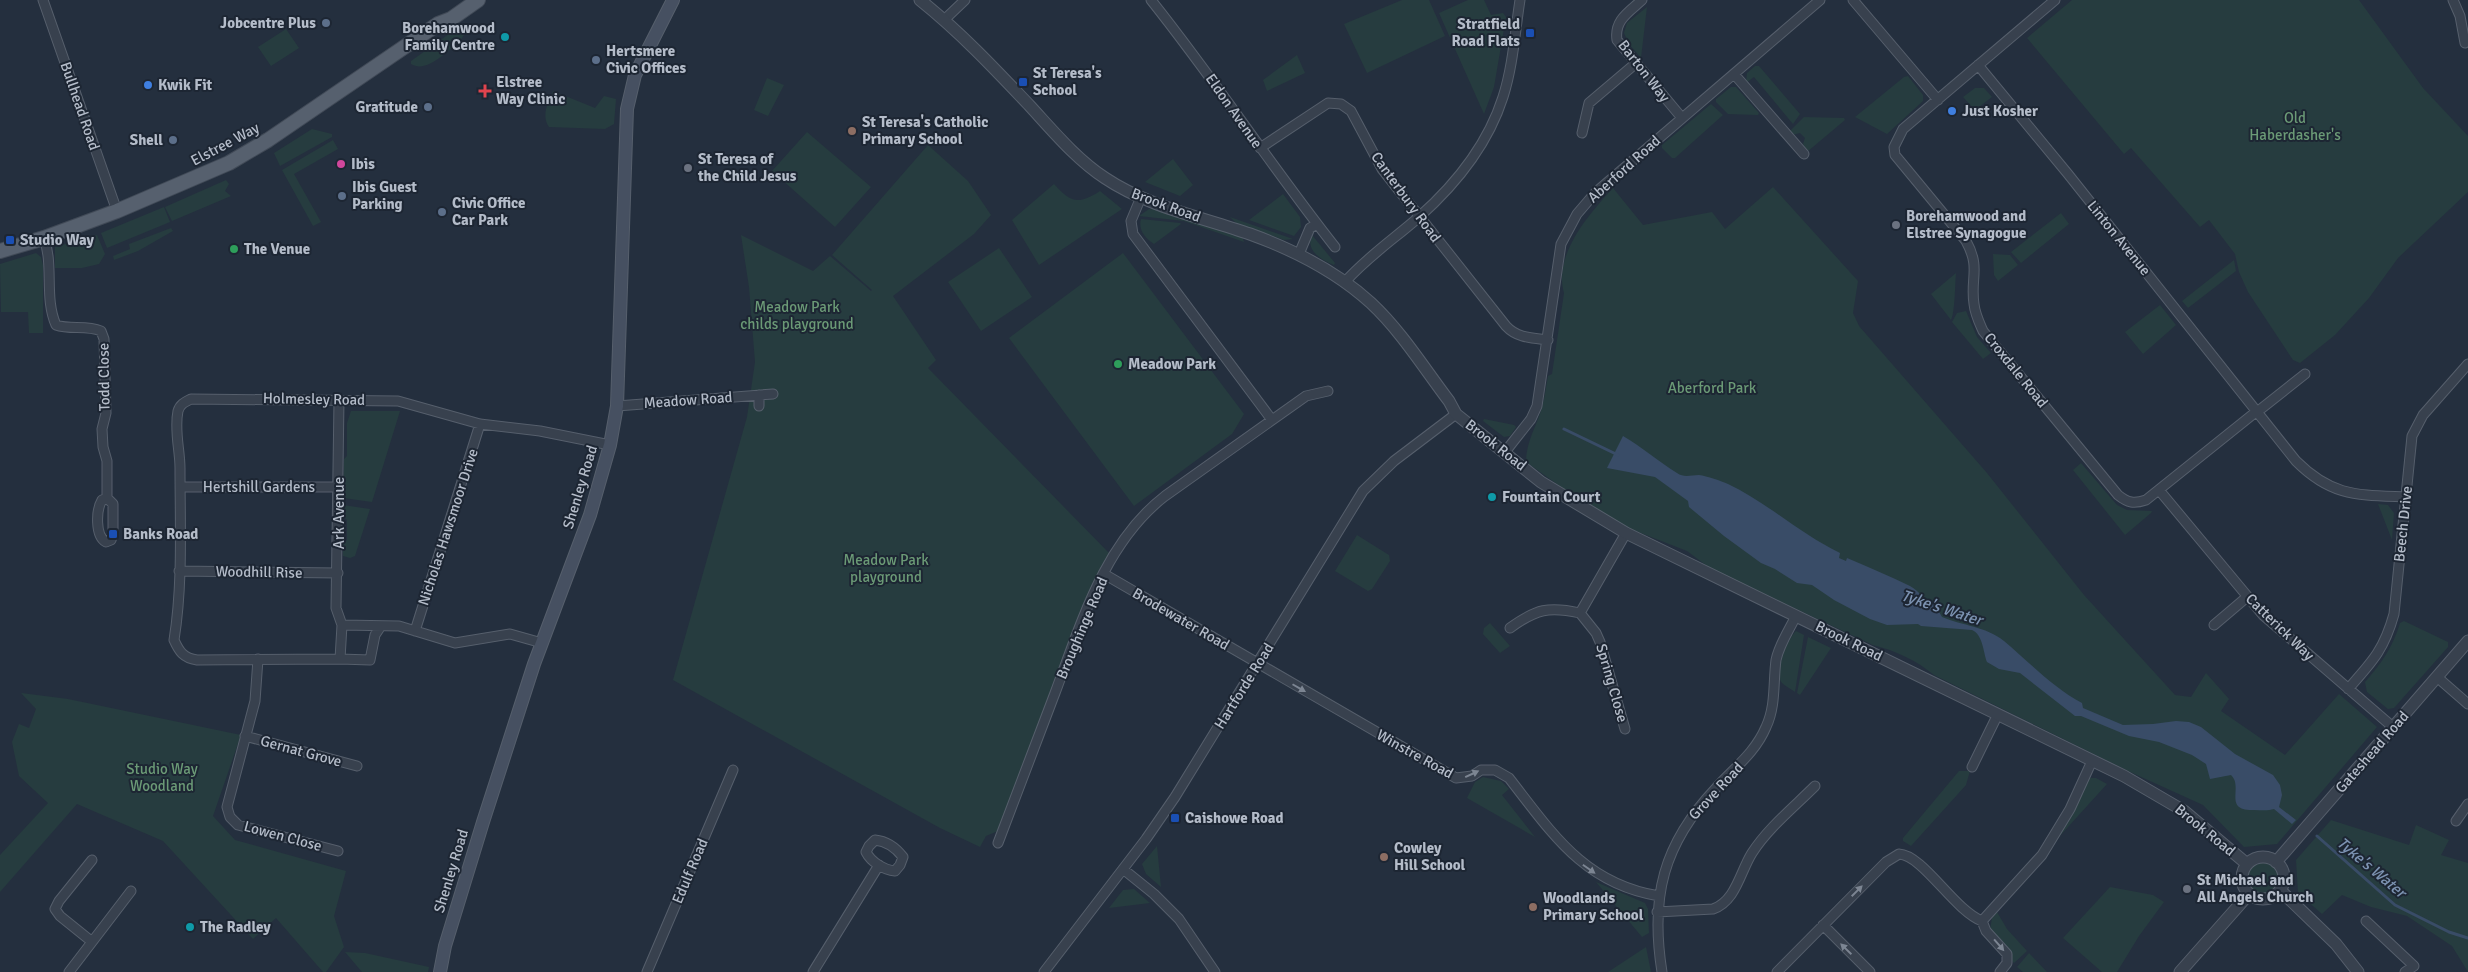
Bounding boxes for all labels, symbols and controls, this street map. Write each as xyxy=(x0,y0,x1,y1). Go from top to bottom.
place label: Jobcentre Plus xyxy=(220,14,316,32)
place label: Stratfield Road Flats xyxy=(1452,15,1520,50)
marker: Jobcentre Plus xyxy=(320,17,332,29)
place label: Borehamwood Family Centre xyxy=(402,19,495,54)
marker: Stratfield Road Flats xyxy=(1524,27,1536,39)
marker: Borehamwood Family Centre xyxy=(499,31,511,43)
street label: Barton Way xyxy=(1614,36,1674,106)
place label: Hertsmere Civic Offices xyxy=(606,42,687,77)
marker: Hertsmere Civic Offices xyxy=(590,54,602,66)
street label: Bullhead Road xyxy=(56,59,104,153)
place label: St Teresa's School xyxy=(1033,64,1102,99)
street label: Eldon Avenue xyxy=(1202,70,1266,152)
place label: Elstree Way Clinic xyxy=(496,73,565,108)
place label: Kwik Fit xyxy=(158,76,213,94)
marker: St Teresa's School xyxy=(1017,76,1029,88)
marker: Kwik Fit xyxy=(142,79,154,91)
marker: Elstree Way Clinic xyxy=(478,84,492,98)
place label: Gratitude xyxy=(355,98,418,116)
marker: Gratitude xyxy=(422,101,434,113)
place label: Just Kosher xyxy=(1962,102,2038,120)
marker: Just Kosher xyxy=(1946,105,1958,117)
park label: Old Haberdasher's xyxy=(2249,109,2341,144)
place label: St Teresa's Catholic Primary School xyxy=(862,113,988,148)
street label: Elstree Way xyxy=(188,118,262,170)
marker: St Teresa's Catholic Primary School xyxy=(846,125,858,137)
place label: Shell xyxy=(130,131,163,149)
street label: Aberford Road xyxy=(1584,132,1664,206)
marker: Shell xyxy=(167,134,179,146)
street label: Canterbury Road xyxy=(1367,148,1445,246)
place label: St Teresa of the Child Jesus xyxy=(697,150,797,185)
place label: Ibis xyxy=(351,155,375,173)
marker: Ibis xyxy=(335,158,347,170)
marker: St Teresa of the Child Jesus xyxy=(682,162,694,174)
place label: Ibis Guest Parking xyxy=(352,178,417,213)
street label: Brook Road xyxy=(1129,184,1203,226)
marker: Ibis Guest Parking xyxy=(336,190,348,202)
place label: Civic Office Car Park xyxy=(452,194,526,229)
street label: Linton Avenue xyxy=(2083,197,2155,279)
marker: Civic Office Car Park xyxy=(436,206,448,218)
place label: Borehamwood and Elstree Synagogue xyxy=(1906,207,2026,242)
marker: Borehamwood and Elstree Synagogue xyxy=(1890,219,1902,231)
place label: Studio Way xyxy=(20,231,94,249)
marker: Studio Way xyxy=(4,234,16,246)
place label: The Venue xyxy=(244,240,310,258)
marker: The Venue xyxy=(228,243,240,255)
park label: Meadow Park childs playground xyxy=(740,298,854,333)
street label: Croxdale Road xyxy=(1980,329,2052,411)
street label: Todd Close xyxy=(94,343,114,411)
place label: Meadow Park xyxy=(1128,355,1216,373)
marker: Meadow Park xyxy=(1112,358,1124,370)
park label: Aberford Park xyxy=(1668,379,1757,397)
street label: Meadow Road xyxy=(643,388,733,412)
street label: Holmesley Road xyxy=(263,389,365,409)
street label: Brook Road xyxy=(1462,416,1530,474)
street label: Shenley Road xyxy=(559,443,601,531)
street label: Nicholas Hawsmoor Drive xyxy=(414,446,482,608)
street label: Ark Avenue xyxy=(330,477,348,549)
street label: Hertshill Gardens xyxy=(203,478,316,496)
street label: Beech Drive xyxy=(2390,485,2416,563)
place label: Fountain Court xyxy=(1502,488,1601,506)
marker: Fountain Court xyxy=(1486,491,1498,503)
place label: Banks Road xyxy=(123,525,198,543)
marker: Banks Road xyxy=(107,528,119,540)
park label: Meadow Park playground xyxy=(843,551,929,586)
street label: Woodhill Rise xyxy=(215,562,303,582)
street label: Broughinge Road xyxy=(1052,574,1112,682)
street label: Brodewater Road xyxy=(1129,584,1233,654)
water label: Tyke's Water xyxy=(1899,585,1987,631)
street label: Catterick Way xyxy=(2242,590,2318,664)
street label: Brook Road xyxy=(1812,617,1886,665)
street label: Hartforde Road xyxy=(1210,640,1278,732)
street label: Spring Close xyxy=(1592,642,1632,724)
one-way arrow xyxy=(1292,684,1306,693)
street label: Gateshead Road xyxy=(2331,707,2413,797)
street label: Winstre Road xyxy=(1373,726,1457,782)
street label: Gernat Grove xyxy=(258,731,344,771)
street label: Grove Road xyxy=(1685,758,1747,823)
park label: Studio Way Woodland xyxy=(126,760,198,795)
one-way arrow xyxy=(1465,770,1479,778)
street label: Brook Road xyxy=(2171,800,2239,860)
place label: Caishowe Road xyxy=(1185,809,1283,827)
marker: Caishowe Road xyxy=(1169,812,1181,824)
street label: Lowen Close xyxy=(242,817,324,855)
street label: Shenley Road xyxy=(430,827,472,915)
water label: Tyke's Water xyxy=(2333,833,2412,904)
street label: Edulf Road xyxy=(668,836,712,906)
place label: Cowley Hill School xyxy=(1394,839,1466,874)
marker: Cowley Hill School xyxy=(1378,851,1390,863)
one-way arrow xyxy=(1582,864,1596,874)
place label: St Michael and All Angels Church xyxy=(2197,871,2313,906)
marker: St Michael and All Angels Church xyxy=(2181,883,2193,895)
one-way arrow xyxy=(1851,885,1863,897)
place label: Woodlands Primary School xyxy=(1543,889,1644,924)
marker: Woodlands Primary School xyxy=(1527,901,1539,913)
place label: The Radley xyxy=(200,918,271,936)
marker: The Radley xyxy=(184,921,196,933)
one-way arrow xyxy=(1994,939,2005,952)
one-way arrow xyxy=(1841,943,1853,955)

